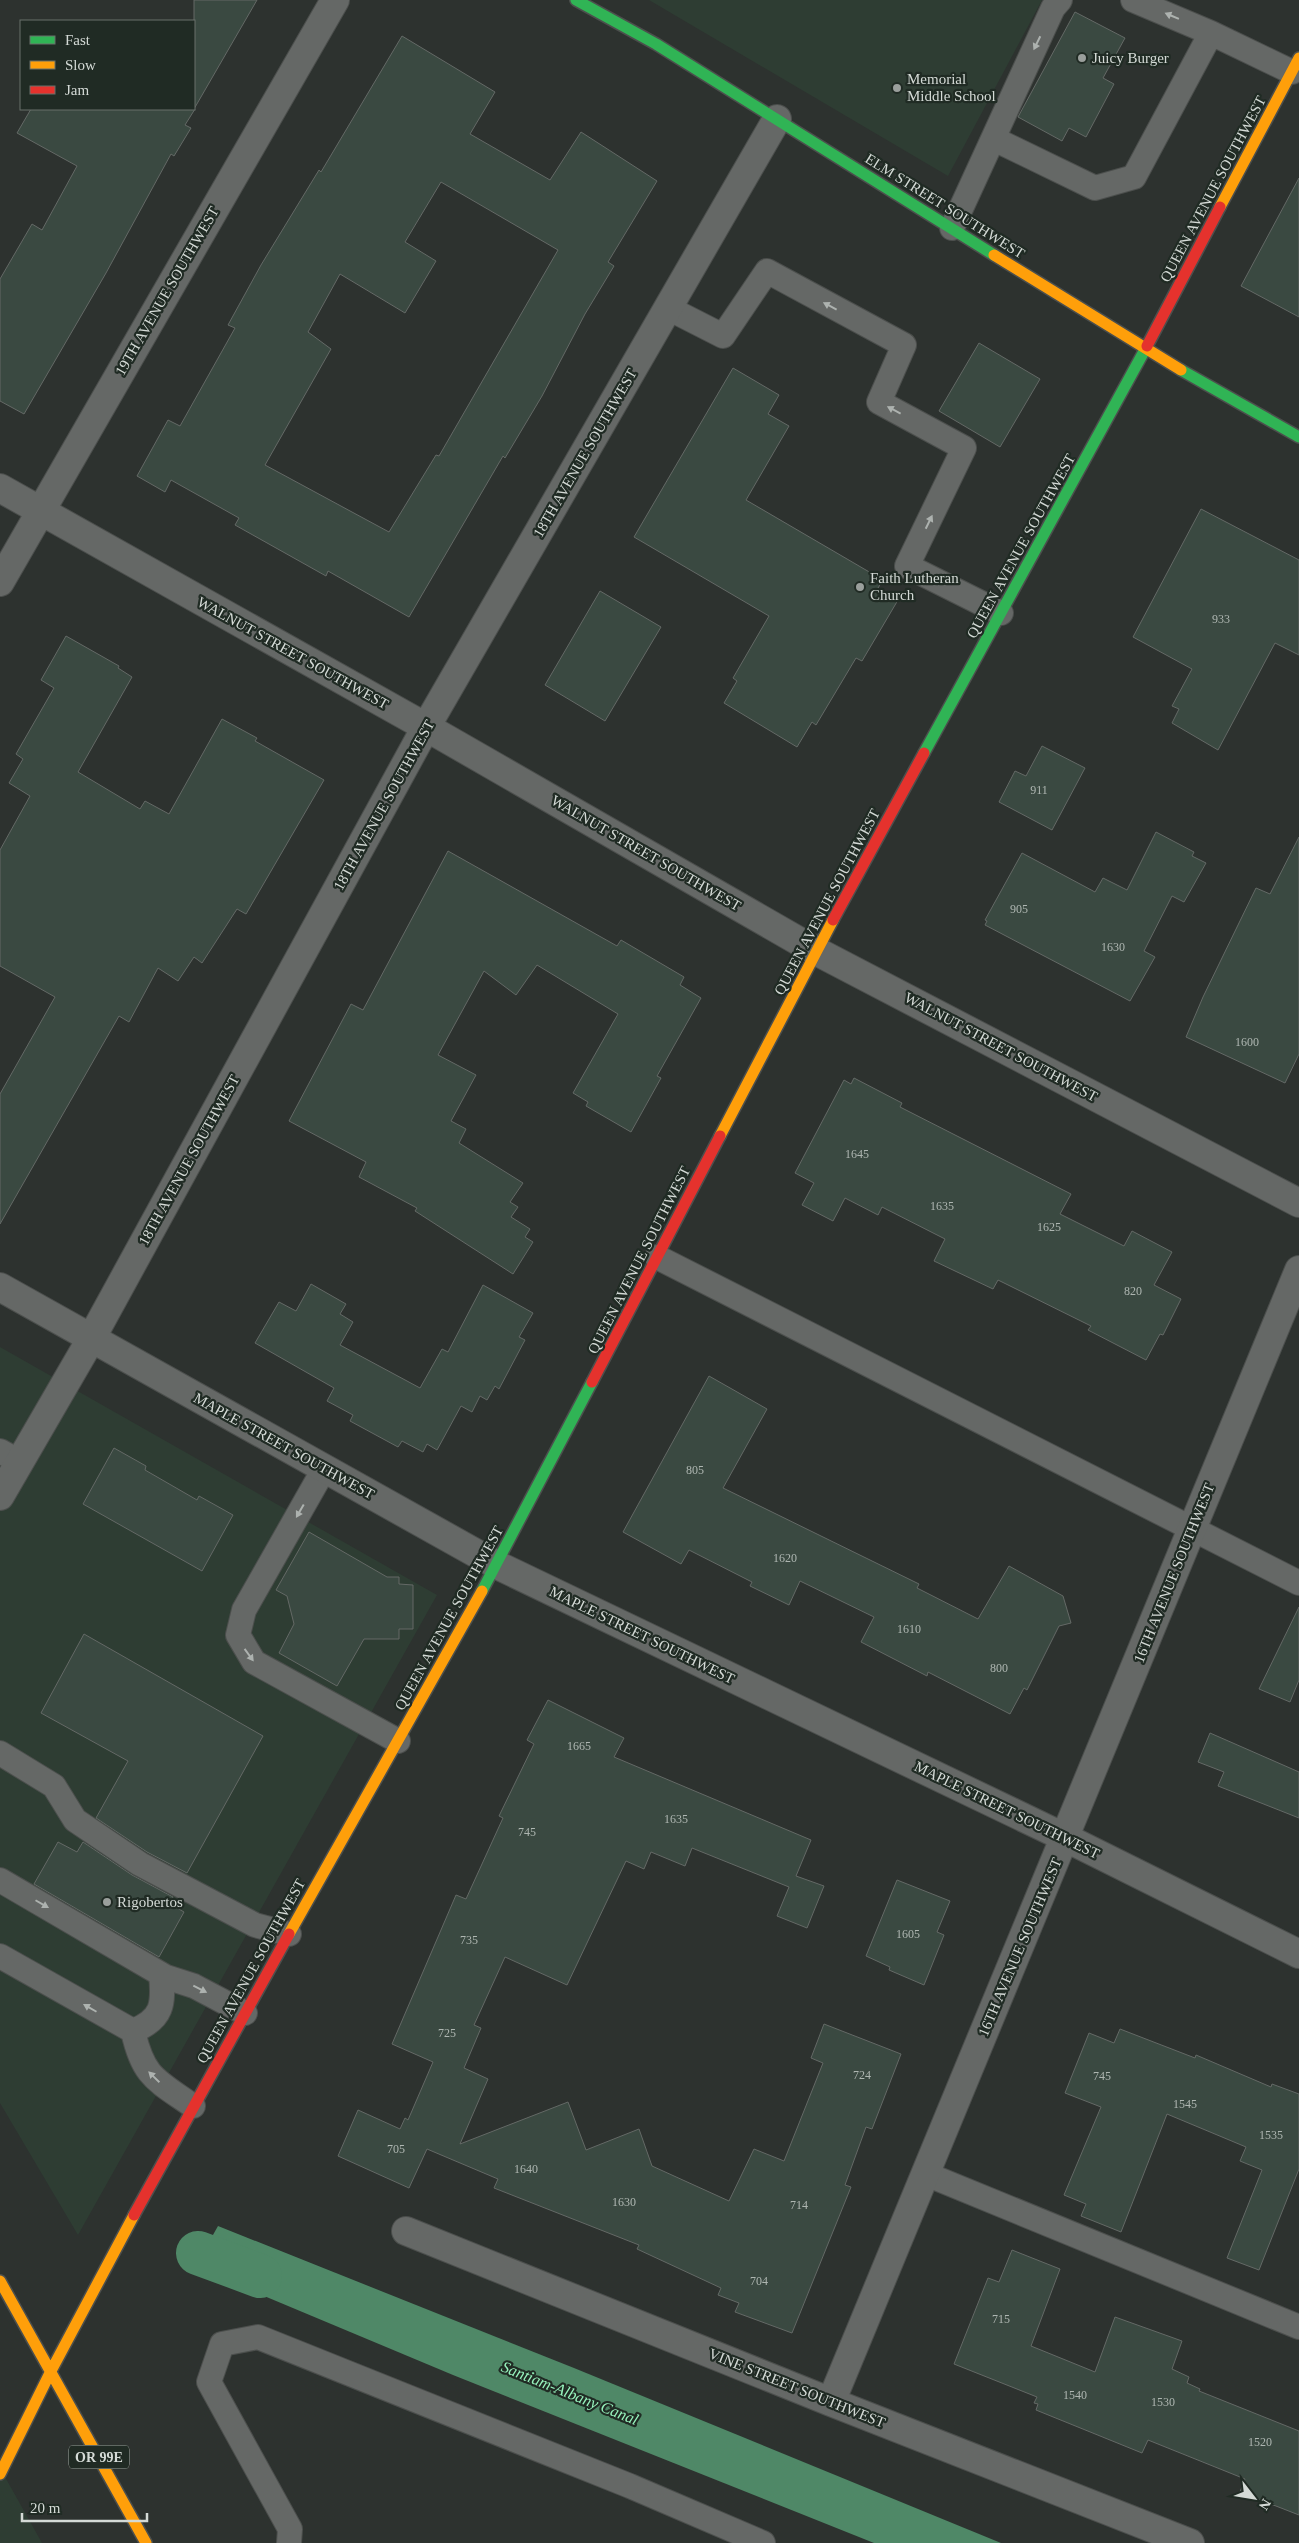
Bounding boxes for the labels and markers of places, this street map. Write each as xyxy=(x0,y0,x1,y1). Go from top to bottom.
place label: Juicy Burger xyxy=(1092,50,1169,66)
marker: Juicy Burger xyxy=(1076,52,1088,64)
place label: Memorial Middle School xyxy=(907,71,996,104)
marker: Memorial Middle School xyxy=(891,82,903,94)
place label: Faith Lutheran Church xyxy=(870,570,959,603)
marker: Faith Lutheran Church xyxy=(854,581,866,593)
place label: Rigobertos xyxy=(117,1894,183,1910)
marker: Rigobertos xyxy=(101,1896,113,1908)

